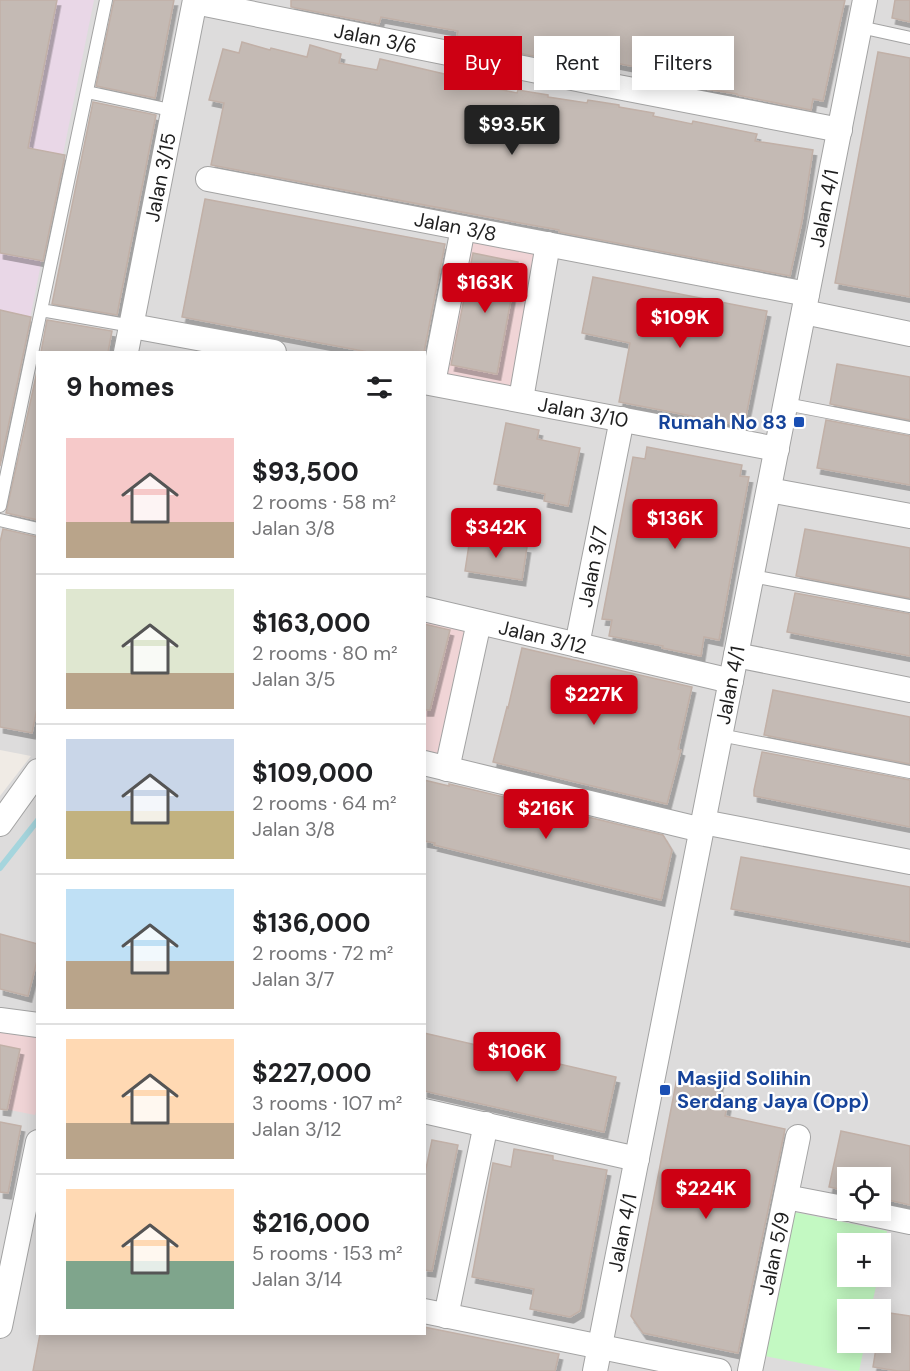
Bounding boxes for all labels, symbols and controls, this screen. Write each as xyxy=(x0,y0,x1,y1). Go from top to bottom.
street label: Jalan 3/6 xyxy=(332,17,419,59)
chip: Buy xyxy=(444,36,522,90)
chip: Rent xyxy=(534,36,620,90)
chip: Filters xyxy=(632,36,734,90)
pin: $93.5K xyxy=(463,105,561,156)
text: $93.5K xyxy=(478,111,546,137)
street label: Jalan 3/15 xyxy=(139,131,182,224)
street label: Jalan 4/1 xyxy=(804,167,844,250)
street label: Jalan 3/8 xyxy=(412,206,499,247)
pin: $163K xyxy=(443,263,527,314)
text: $163K xyxy=(456,269,514,295)
pin: $109K xyxy=(638,298,722,349)
text: $109K xyxy=(650,304,710,330)
text: 9 homes xyxy=(66,370,175,404)
icon: filters xyxy=(363,371,396,404)
street label: Jalan 3/10 xyxy=(536,391,631,434)
place label: Rumah No 83 xyxy=(658,409,787,435)
marker: Rumah No 83 xyxy=(792,415,806,429)
text: $93,500 xyxy=(252,455,359,489)
icon: home xyxy=(114,462,186,534)
text: 2 rooms · 58 m² xyxy=(252,489,396,515)
pin: $136K xyxy=(633,499,717,550)
text: $136K xyxy=(646,505,704,531)
pin: $342K xyxy=(454,508,538,559)
text: $342K xyxy=(465,514,527,540)
text: Jalan 3/8 xyxy=(252,515,335,541)
street label: Jalan 3/7 xyxy=(572,524,613,610)
text: $163,000 xyxy=(252,606,371,640)
icon: home xyxy=(114,613,186,685)
street label: Jalan 3/12 xyxy=(496,614,589,660)
text: 2 rooms · 80 m² xyxy=(252,640,398,666)
street label: Jalan 4/1 xyxy=(710,644,750,727)
text: Jalan 3/5 xyxy=(252,666,335,692)
pin: $227K xyxy=(552,675,636,726)
text: $227K xyxy=(565,681,623,707)
text: $109,000 xyxy=(252,756,373,790)
icon: home xyxy=(114,763,186,835)
pin: $216K xyxy=(504,789,588,840)
text: 2 rooms · 64 m² xyxy=(252,790,396,816)
text: $216K xyxy=(518,795,574,821)
text: Jalan 3/8 xyxy=(252,816,335,842)
text: $136,000 xyxy=(252,906,371,940)
icon: home xyxy=(114,913,186,985)
text: 2 rooms · 72 m² xyxy=(252,940,393,966)
text: Jalan 3/7 xyxy=(252,966,334,992)
pin: $106K xyxy=(475,1032,559,1083)
text: $106K xyxy=(487,1038,547,1064)
text: $227,000 xyxy=(252,1056,372,1090)
icon: home xyxy=(114,1063,186,1135)
place label: Masjid Solihin Serdang Jaya (Opp) xyxy=(677,1065,869,1114)
marker: Masjid Solihin Serdang Jaya (Opp) xyxy=(658,1083,672,1097)
text: 3 rooms · 107 m² xyxy=(252,1090,402,1116)
text: Jalan 3/12 xyxy=(252,1116,342,1142)
map controls xyxy=(837,1167,891,1353)
button: locate xyxy=(837,1167,891,1221)
pin: $224K xyxy=(664,1169,748,1220)
text: $224K xyxy=(675,1175,737,1201)
street label: Jalan 4/1 xyxy=(602,1191,643,1274)
text: $216,000 xyxy=(252,1206,370,1240)
street label: Jalan 5/9 xyxy=(753,1210,795,1297)
icon: home xyxy=(114,1213,186,1285)
button: + xyxy=(837,1233,891,1287)
text: 5 rooms · 153 m² xyxy=(252,1240,403,1266)
text: Jalan 3/14 xyxy=(252,1266,342,1292)
button: − xyxy=(837,1299,891,1353)

